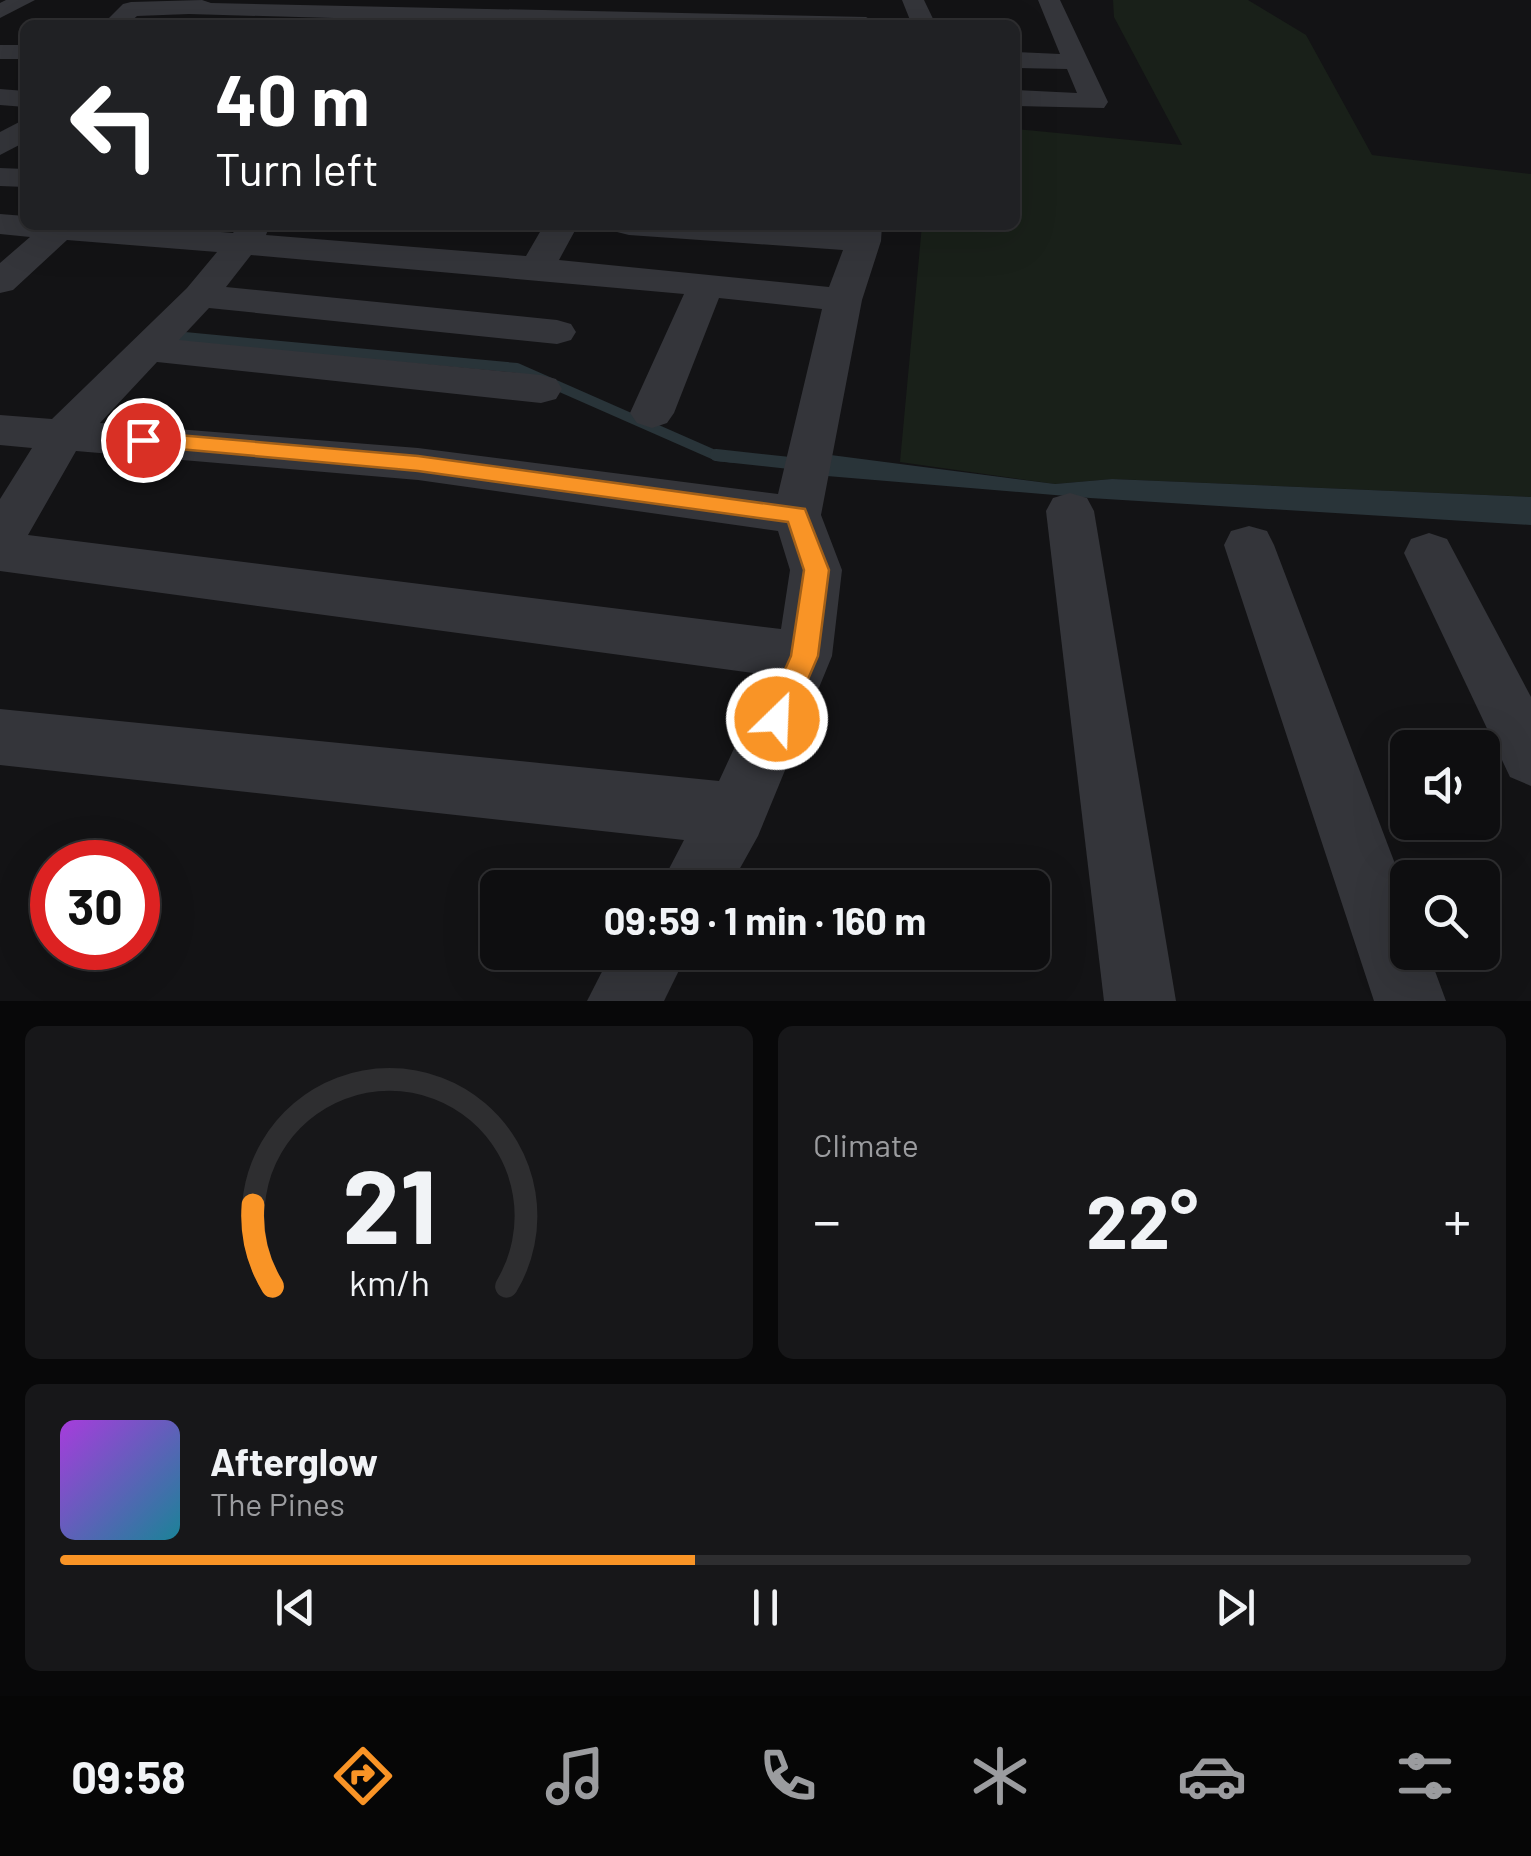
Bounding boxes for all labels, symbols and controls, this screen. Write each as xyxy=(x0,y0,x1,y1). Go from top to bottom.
text: 40 m xyxy=(215,56,370,140)
icon: left xyxy=(50,60,180,190)
text: Turn left xyxy=(215,141,379,195)
pin xyxy=(101,398,186,483)
icon: arrive xyxy=(116,413,171,468)
position arrow xyxy=(725,667,829,771)
map controls xyxy=(1390,730,1500,970)
button: sound xyxy=(1390,730,1500,840)
speed limit sign: 30 xyxy=(30,840,160,970)
button: search xyxy=(1390,860,1500,970)
text: 09:59 · 1 min · 160 m xyxy=(604,897,926,943)
text: Climate xyxy=(813,1125,919,1163)
text: 21 xyxy=(342,1140,436,1265)
text: 22° xyxy=(1086,1174,1198,1264)
text: − xyxy=(813,1186,841,1252)
text: + xyxy=(1443,1186,1471,1252)
text: km/h xyxy=(349,1260,429,1303)
text: Afterglow xyxy=(210,1438,378,1484)
text: The Pines xyxy=(210,1484,345,1522)
icon: previous xyxy=(268,1580,323,1635)
icon: pause xyxy=(738,1580,793,1635)
icon: next xyxy=(1208,1580,1263,1635)
icon: directions xyxy=(328,1741,398,1811)
icon: music xyxy=(540,1741,610,1811)
icon: phone xyxy=(753,1741,823,1811)
icon: climate xyxy=(965,1741,1035,1811)
icon: car xyxy=(1177,1741,1247,1811)
icon: filters xyxy=(1390,1741,1460,1811)
text: 09:58 xyxy=(71,1749,186,1803)

